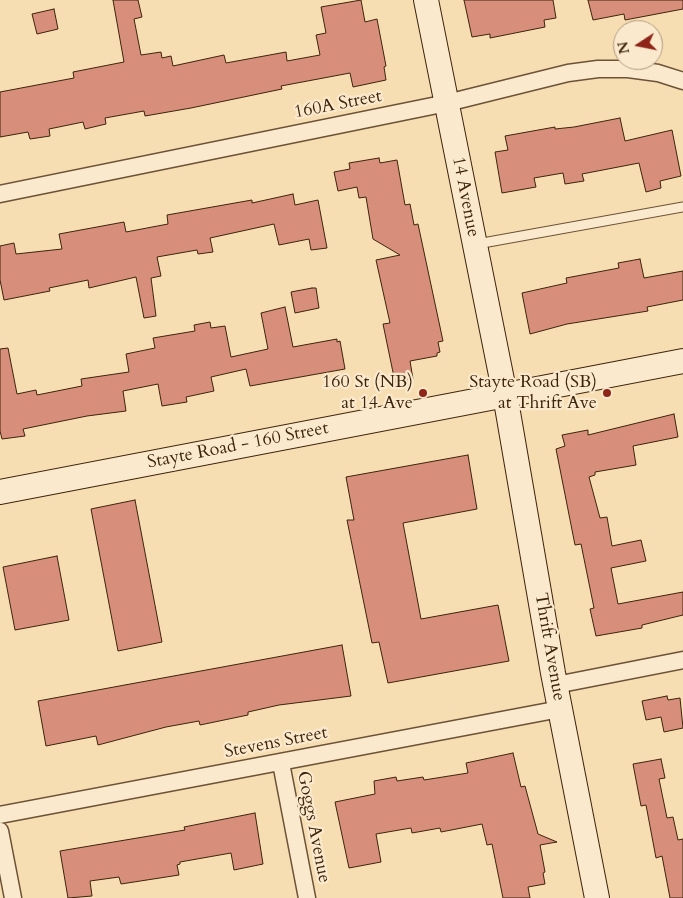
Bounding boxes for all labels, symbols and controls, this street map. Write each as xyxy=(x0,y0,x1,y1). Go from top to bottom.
north arrow xyxy=(613,20,663,70)
text: N xyxy=(613,40,634,56)
street label: 160A Street xyxy=(292,86,384,124)
street label: 14 Avenue xyxy=(447,155,483,239)
place label: 160 St (NB) at 14 Ave xyxy=(322,372,413,414)
place label: Stayte Road (SB) at Thrift Ave xyxy=(469,372,597,414)
marker: 160 St (NB) at 14 Ave xyxy=(417,387,429,399)
marker: Stayte Road (SB) at Thrift Ave xyxy=(601,387,613,399)
street label: Stayte Road - 160 Street xyxy=(146,418,330,474)
street label: Thrift Avenue xyxy=(529,591,569,703)
street label: Stevens Street xyxy=(223,722,329,764)
street label: Goggs Avenue xyxy=(292,769,334,885)

